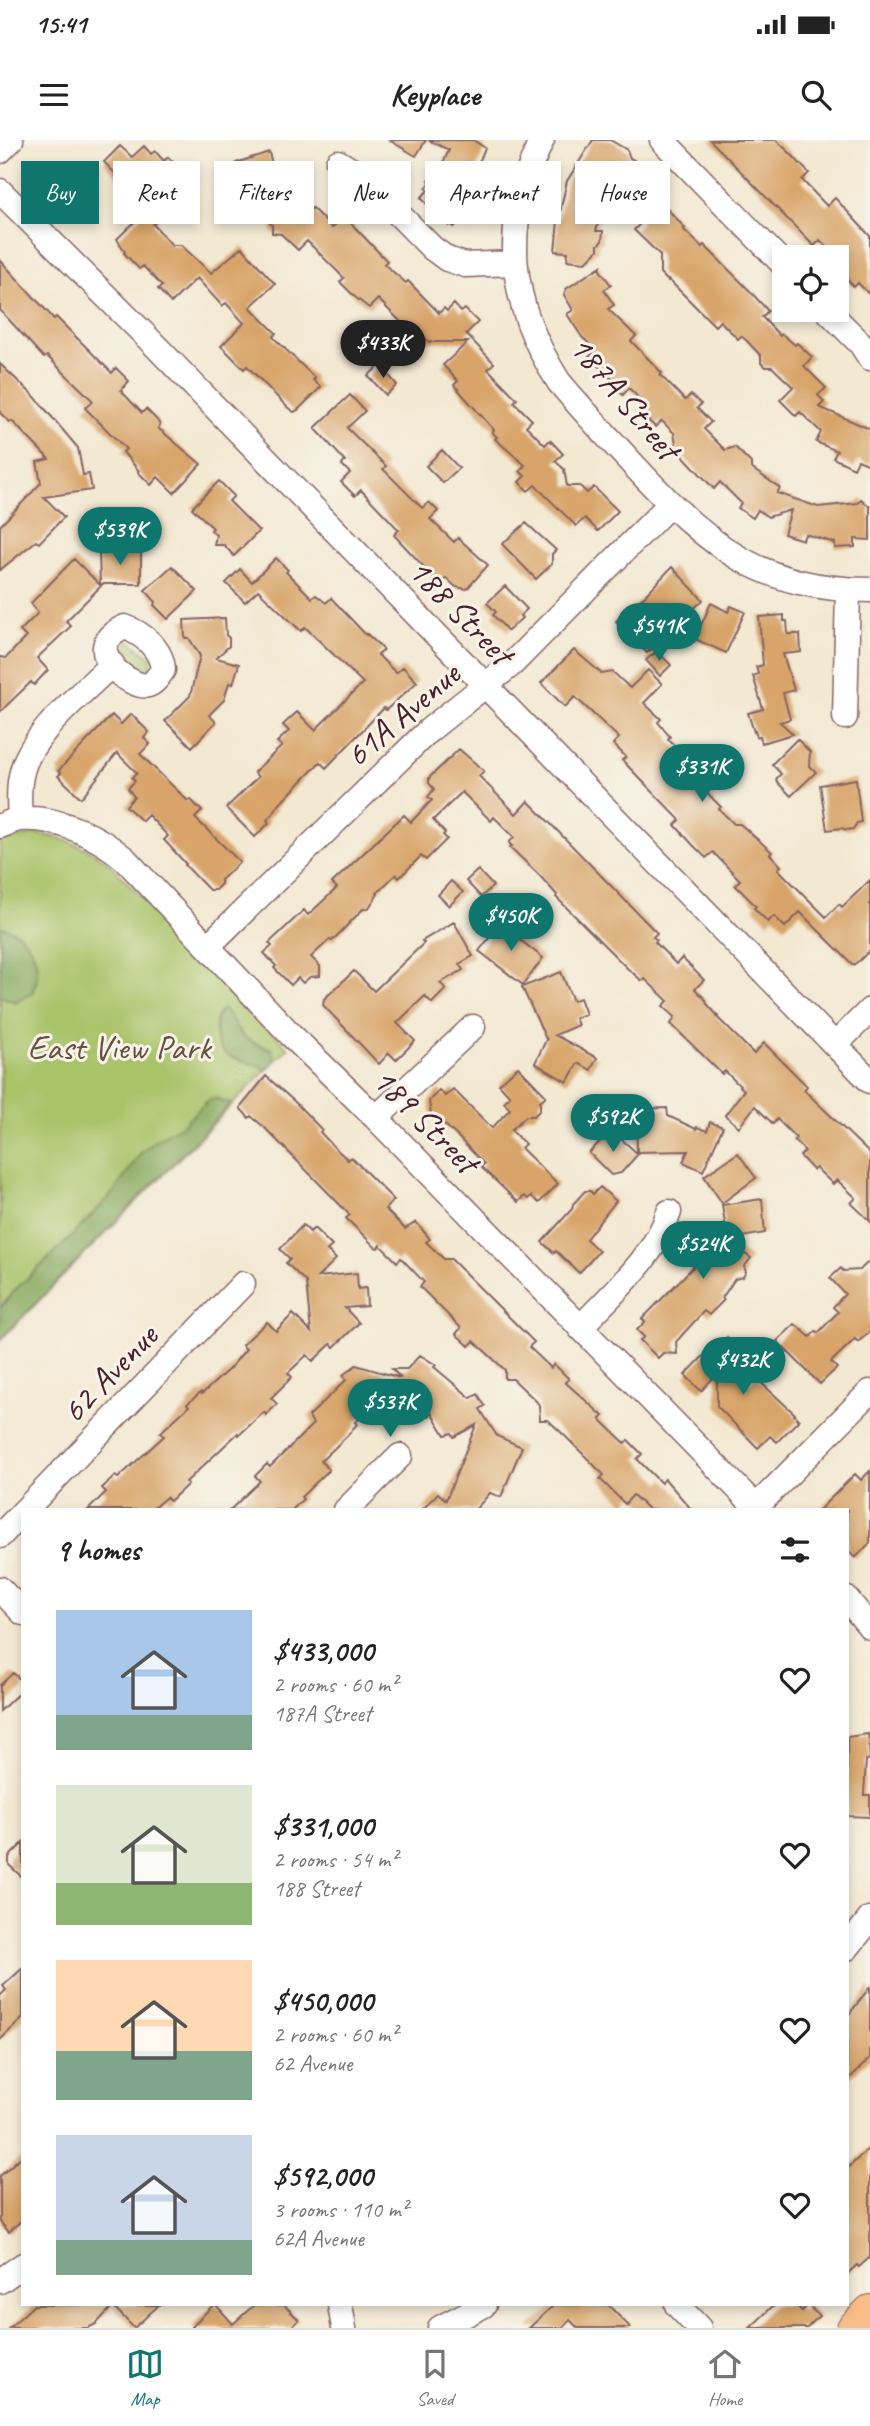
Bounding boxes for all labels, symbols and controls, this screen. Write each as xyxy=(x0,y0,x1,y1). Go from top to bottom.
text: 15:41 xyxy=(35,8,87,41)
text: Keyplace xyxy=(390,74,480,115)
icon: menu xyxy=(35,76,73,114)
icon: search xyxy=(797,76,835,114)
chip: Buy xyxy=(21,161,99,224)
chip: Rent xyxy=(113,161,200,224)
chip: Filters xyxy=(214,161,314,224)
chip: New xyxy=(328,161,411,224)
chip: Apartment xyxy=(425,161,561,224)
chip: House xyxy=(575,161,670,224)
map controls xyxy=(772,245,849,322)
button: locate xyxy=(772,245,849,322)
pin: $433K xyxy=(334,320,432,380)
street label: 187A Street xyxy=(559,326,693,472)
text: $433K xyxy=(356,328,410,357)
pin: $539K xyxy=(71,508,169,567)
text: $539K xyxy=(94,515,146,544)
street label: 188 Street xyxy=(399,548,526,678)
pin: $541K xyxy=(610,603,708,663)
text: $541K xyxy=(633,611,685,640)
street label: 61A Avenue xyxy=(335,650,471,777)
pin: $331K xyxy=(653,744,751,804)
text: $331K xyxy=(675,752,729,781)
pin: $450K xyxy=(462,894,560,953)
text: $450K xyxy=(485,901,537,930)
park label: East View Park xyxy=(27,1025,213,1070)
street label: 189 Street xyxy=(363,1058,491,1186)
pin: $592K xyxy=(564,1094,662,1154)
text: $592K xyxy=(587,1102,639,1131)
pin: $524K xyxy=(654,1222,752,1281)
text: $524K xyxy=(677,1229,729,1258)
street label: 62 Avenue xyxy=(51,1313,169,1432)
pin: $432K xyxy=(694,1338,792,1397)
text: $432K xyxy=(716,1345,770,1374)
pin: $537K xyxy=(341,1380,439,1439)
text: $537K xyxy=(364,1387,416,1416)
text: 9 homes xyxy=(56,1531,140,1569)
icon: filters xyxy=(776,1531,814,1569)
text: $433,000 xyxy=(273,1632,373,1670)
icon: home xyxy=(112,1638,196,1722)
icon: heart xyxy=(776,1661,814,1699)
text: 2 rooms · 60 m² xyxy=(273,1670,397,1699)
text: 187A Street xyxy=(273,1699,371,1728)
text: $331,000 xyxy=(273,1807,373,1845)
icon: home xyxy=(112,1813,196,1897)
icon: heart xyxy=(776,1836,814,1874)
text: 2 rooms · 54 m² xyxy=(273,1845,397,1874)
text: 188 Street xyxy=(273,1874,360,1903)
text: $450,000 xyxy=(273,1982,373,2020)
icon: home xyxy=(112,1988,196,2072)
icon: heart xyxy=(776,2011,814,2049)
text: 2 rooms · 60 m² xyxy=(273,2020,397,2049)
text: 62 Avenue xyxy=(273,2049,352,2078)
text: $592,000 xyxy=(273,2157,373,2195)
icon: home xyxy=(112,2163,196,2247)
icon: heart xyxy=(776,2186,814,2224)
text: 3 rooms · 110 m² xyxy=(273,2195,408,2224)
text: 62A Avenue xyxy=(273,2224,364,2253)
tab: Map xyxy=(126,2345,164,2411)
tab: Saved xyxy=(416,2345,454,2411)
tab: Home xyxy=(706,2345,744,2411)

